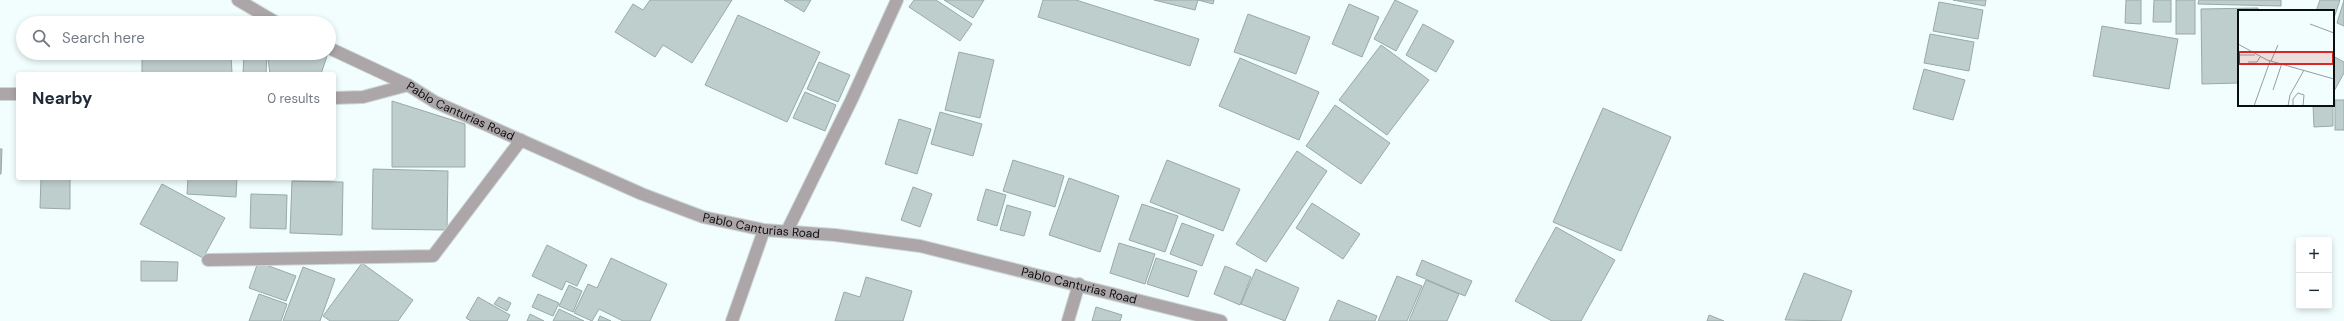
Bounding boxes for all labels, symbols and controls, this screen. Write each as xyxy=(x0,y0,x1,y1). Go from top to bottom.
inset map xyxy=(2238,10,2334,106)
search box xyxy=(16,16,336,60)
icon: search xyxy=(30,27,52,49)
text: Search here xyxy=(62,28,145,48)
street label: Pablo Canturias Road xyxy=(403,78,517,144)
text: Nearby xyxy=(32,87,92,109)
text: 0 results xyxy=(267,90,320,107)
street label: Pablo Canturias Road xyxy=(701,209,820,242)
map controls xyxy=(2296,237,2332,309)
button: + xyxy=(2296,237,2332,273)
street label: Pablo Canturias Road xyxy=(1020,264,1138,308)
button: − xyxy=(2296,273,2332,309)

